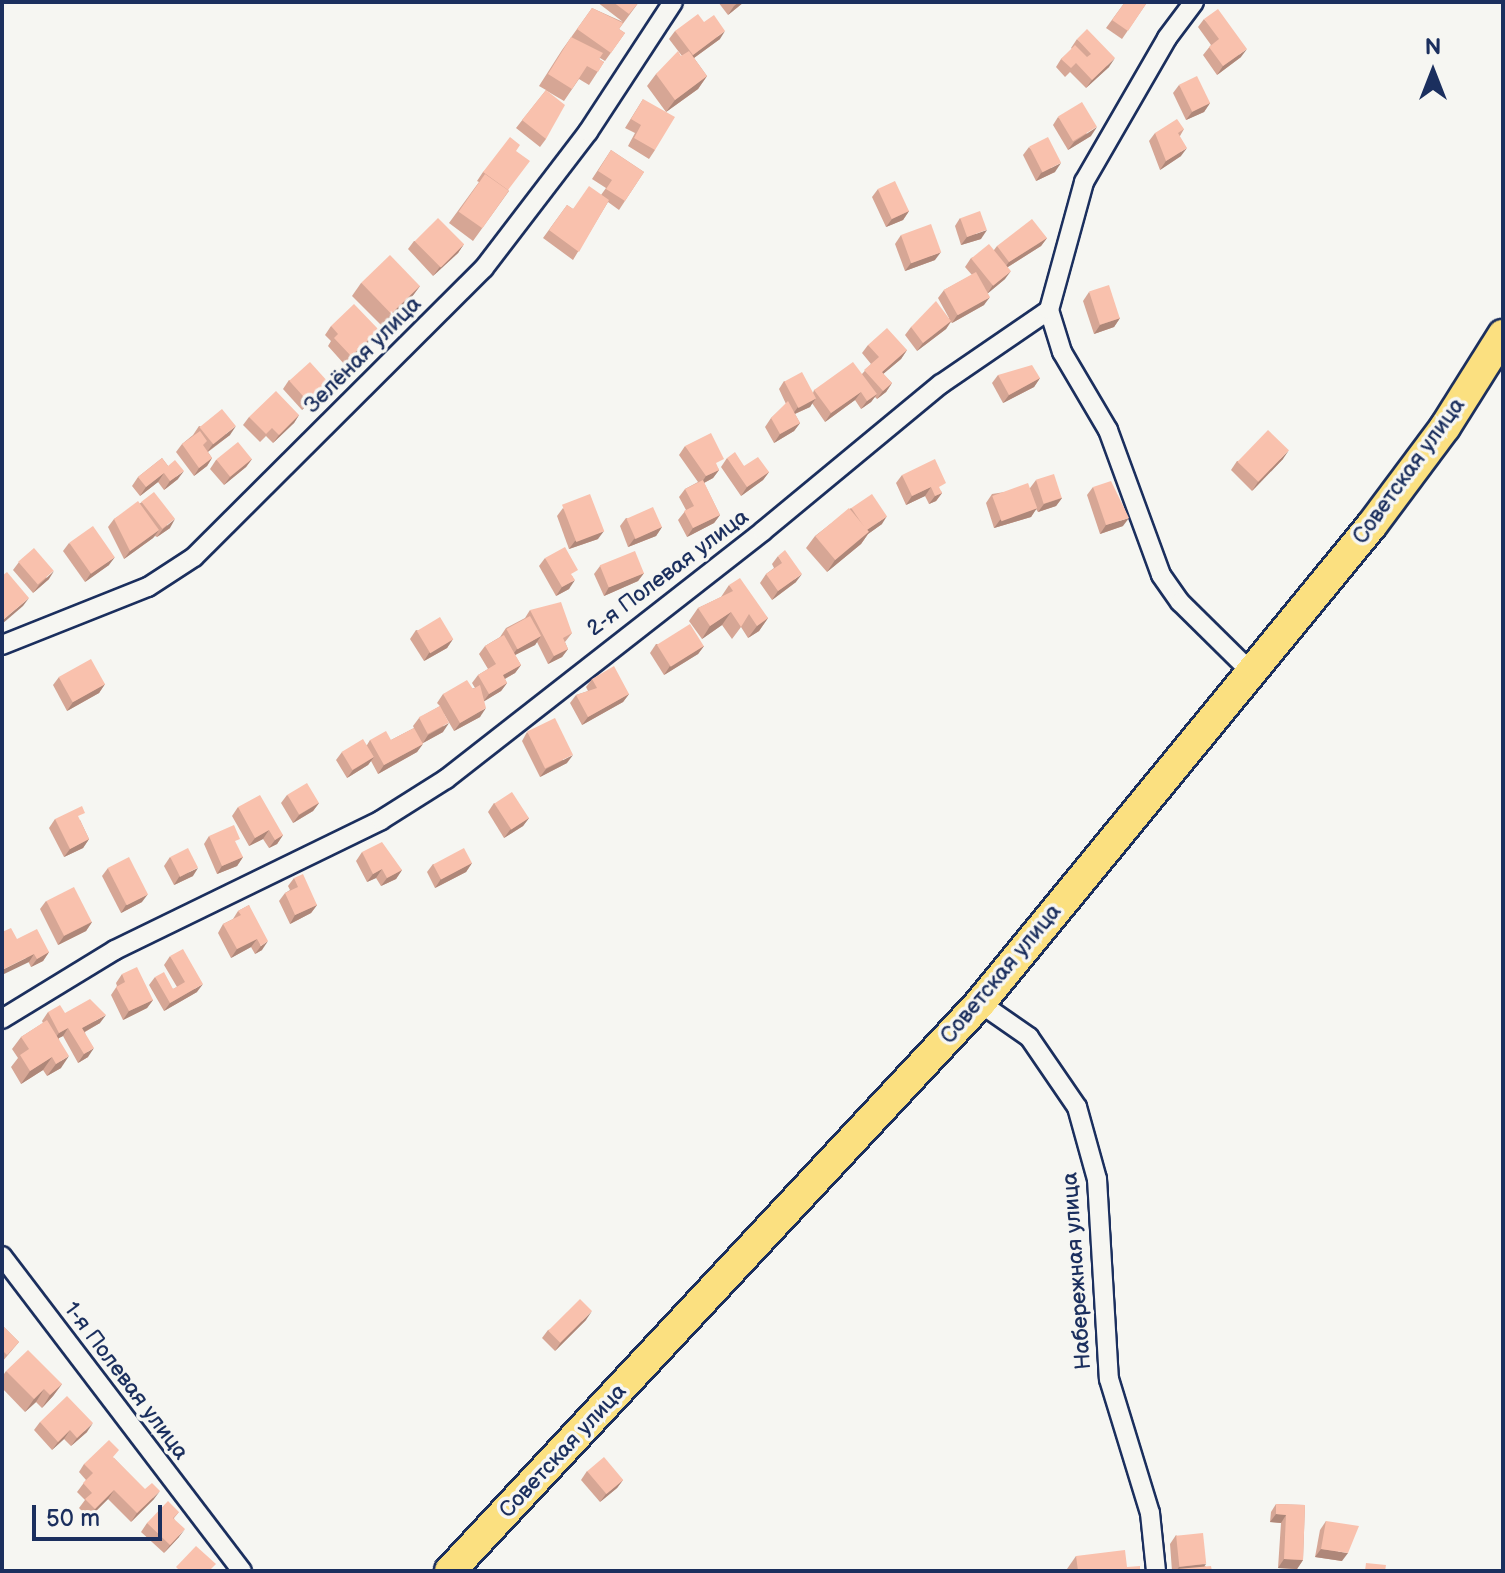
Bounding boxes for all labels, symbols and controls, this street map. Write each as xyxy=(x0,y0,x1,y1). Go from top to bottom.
north arrow xyxy=(1393,32,1473,112)
text: N xyxy=(1425,34,1441,61)
street label: Зелёная улица xyxy=(299,291,427,419)
street label: Советская улица xyxy=(1347,393,1471,549)
street label: 2-я Полевая улица xyxy=(582,504,754,642)
street label: Советская улица xyxy=(935,899,1067,1049)
street label: Набережная улица xyxy=(1057,1171,1097,1371)
street label: 1-я Полевая улица xyxy=(58,1297,194,1465)
street label: Советская улица xyxy=(494,1378,632,1524)
scale bar xyxy=(36,1489,166,1539)
text: 50 m xyxy=(46,1504,100,1533)

